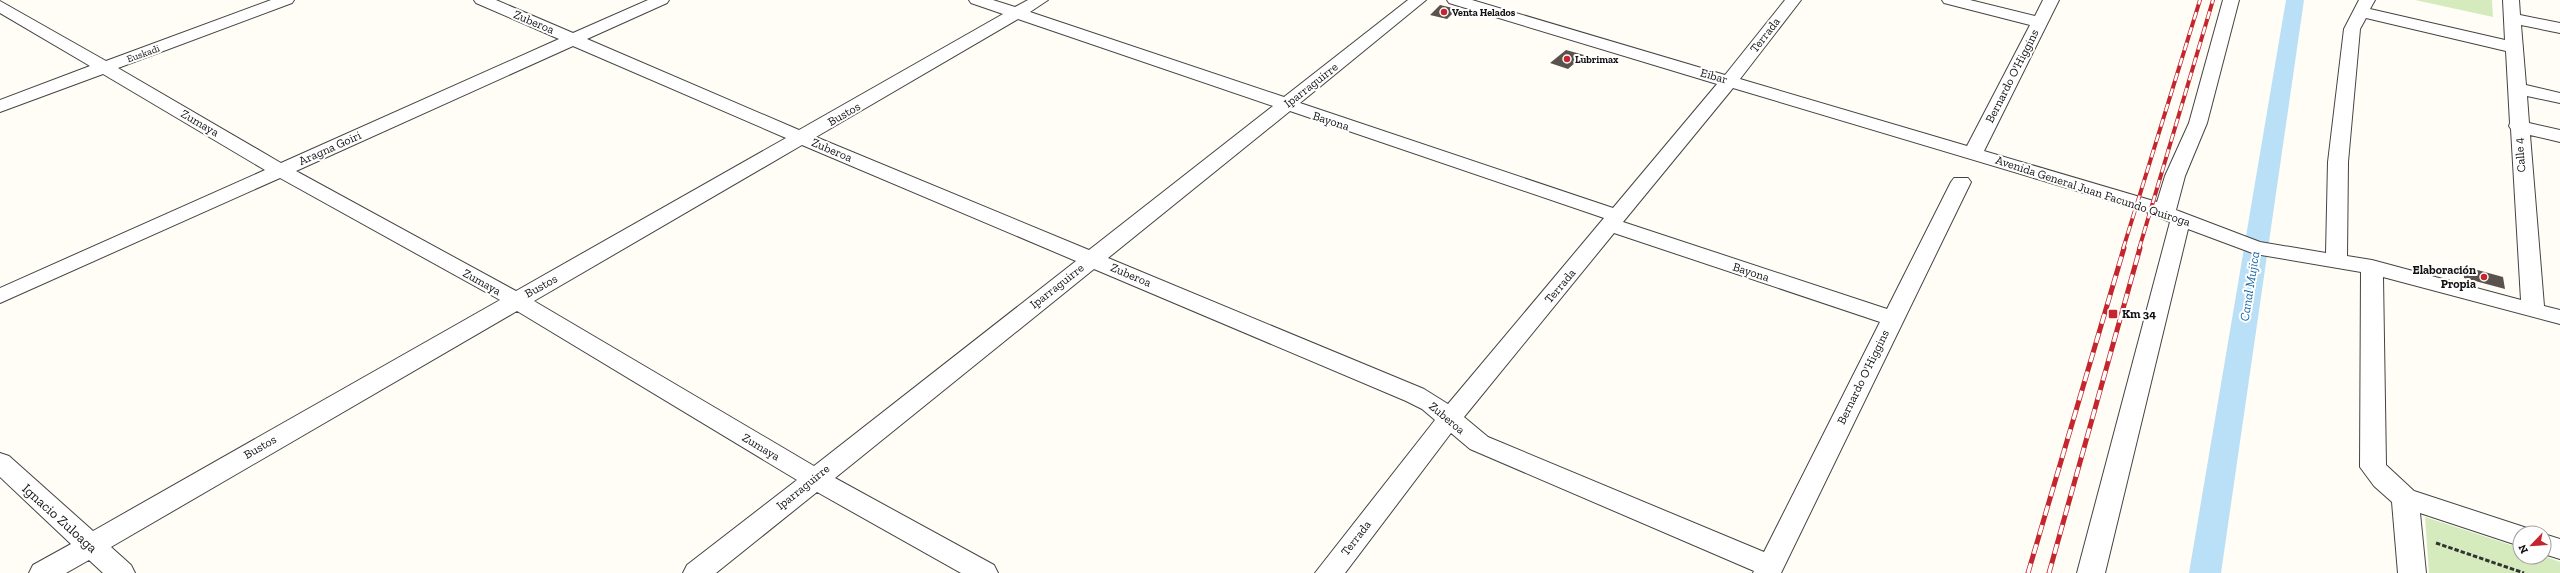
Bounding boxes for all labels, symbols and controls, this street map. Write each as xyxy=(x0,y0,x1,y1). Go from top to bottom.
street label: Zuberoa xyxy=(512,7,557,37)
marker: Venta Helados xyxy=(1439,7,1449,17)
place label: Venta Helados xyxy=(1452,7,1516,19)
street label: Terrada xyxy=(1747,15,1783,55)
street label: Bernardo O'Higgins xyxy=(1982,27,2042,125)
street label: Euskadi xyxy=(125,42,162,65)
marker: Lubrimax xyxy=(1562,54,1572,64)
place label: Lubrimax xyxy=(1575,54,1619,66)
street label: Iparraguirre xyxy=(1281,59,1341,110)
street label: Eibar xyxy=(1699,65,1729,87)
street label: Bustos xyxy=(825,99,863,129)
street label: Zumaya xyxy=(179,107,222,140)
street label: Bayona xyxy=(1311,109,1351,134)
street label: Aragna Goiri xyxy=(297,128,364,168)
street label: Zuberoa xyxy=(810,135,855,165)
street label: Calle 4 xyxy=(2511,137,2528,173)
street label: Avenida General Juan Facundo Quiroga xyxy=(1994,153,2192,229)
water label: Canal Mujica xyxy=(2237,250,2262,322)
street label: Iparraguirre xyxy=(1027,260,1087,311)
street label: Zuberoa xyxy=(1109,260,1154,290)
street label: Bayona xyxy=(1731,260,1771,285)
place label: Elaboración Propia xyxy=(2413,263,2476,291)
street label: Zumaya xyxy=(461,266,504,298)
street label: Terrada xyxy=(1542,266,1579,306)
street label: Bustos xyxy=(522,271,560,301)
marker: Elaboración Propia xyxy=(2479,272,2489,282)
place label: Km 34 xyxy=(2122,307,2156,321)
marker: Km 34 xyxy=(2107,308,2119,320)
street label: Bernardo O'Higgins xyxy=(1834,328,1892,426)
street label: Zuberoa xyxy=(1426,399,1468,437)
street label: Zumaya xyxy=(740,430,783,464)
street label: Bustos xyxy=(241,432,279,462)
street label: Iparraguirre xyxy=(774,461,833,513)
street label: Ignacio Zuloaga xyxy=(19,480,101,557)
street label: Terrada xyxy=(1338,518,1374,558)
north arrow xyxy=(2512,525,2552,565)
text: N xyxy=(2515,542,2531,556)

